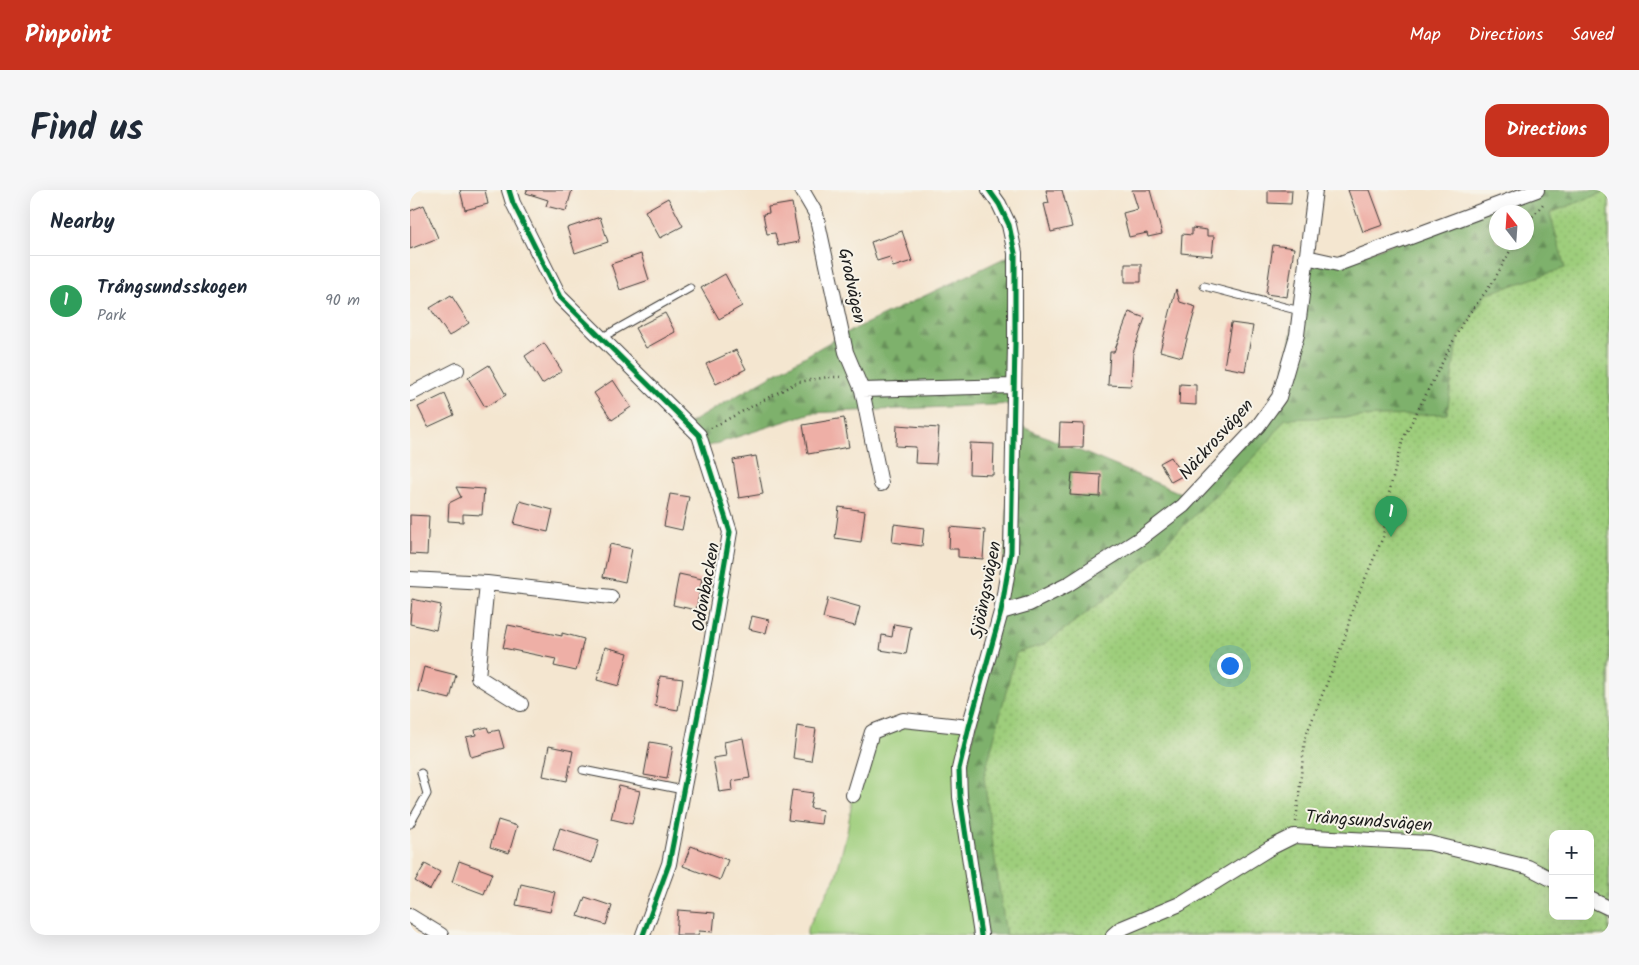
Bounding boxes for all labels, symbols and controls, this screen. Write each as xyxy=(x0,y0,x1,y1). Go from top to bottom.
text: Pinpoint xyxy=(25,16,112,55)
text: Map xyxy=(1409,21,1441,50)
text: Directions xyxy=(1469,21,1543,50)
text: Saved xyxy=(1571,21,1614,50)
text: Find us xyxy=(30,102,143,158)
button: Directions xyxy=(1485,104,1609,157)
north arrow xyxy=(1489,205,1534,250)
text: Nearby xyxy=(50,206,115,239)
street label: Grodvägen xyxy=(829,246,873,326)
text: Trångsundsskogen xyxy=(97,273,247,303)
text: 1 xyxy=(64,288,68,313)
text: 90 m xyxy=(325,288,360,313)
text: Park xyxy=(97,303,126,328)
street label: Näckrosvägen xyxy=(1172,393,1262,487)
pin: 1 xyxy=(1375,496,1407,537)
street label: Sjöängsvägen xyxy=(963,539,1011,641)
street label: Odonbacken xyxy=(685,540,729,634)
your location xyxy=(1217,653,1243,679)
street label: Trångsundsvägen xyxy=(1305,803,1433,841)
map controls xyxy=(1549,830,1594,920)
button: + xyxy=(1549,830,1594,875)
button: − xyxy=(1549,875,1594,920)

